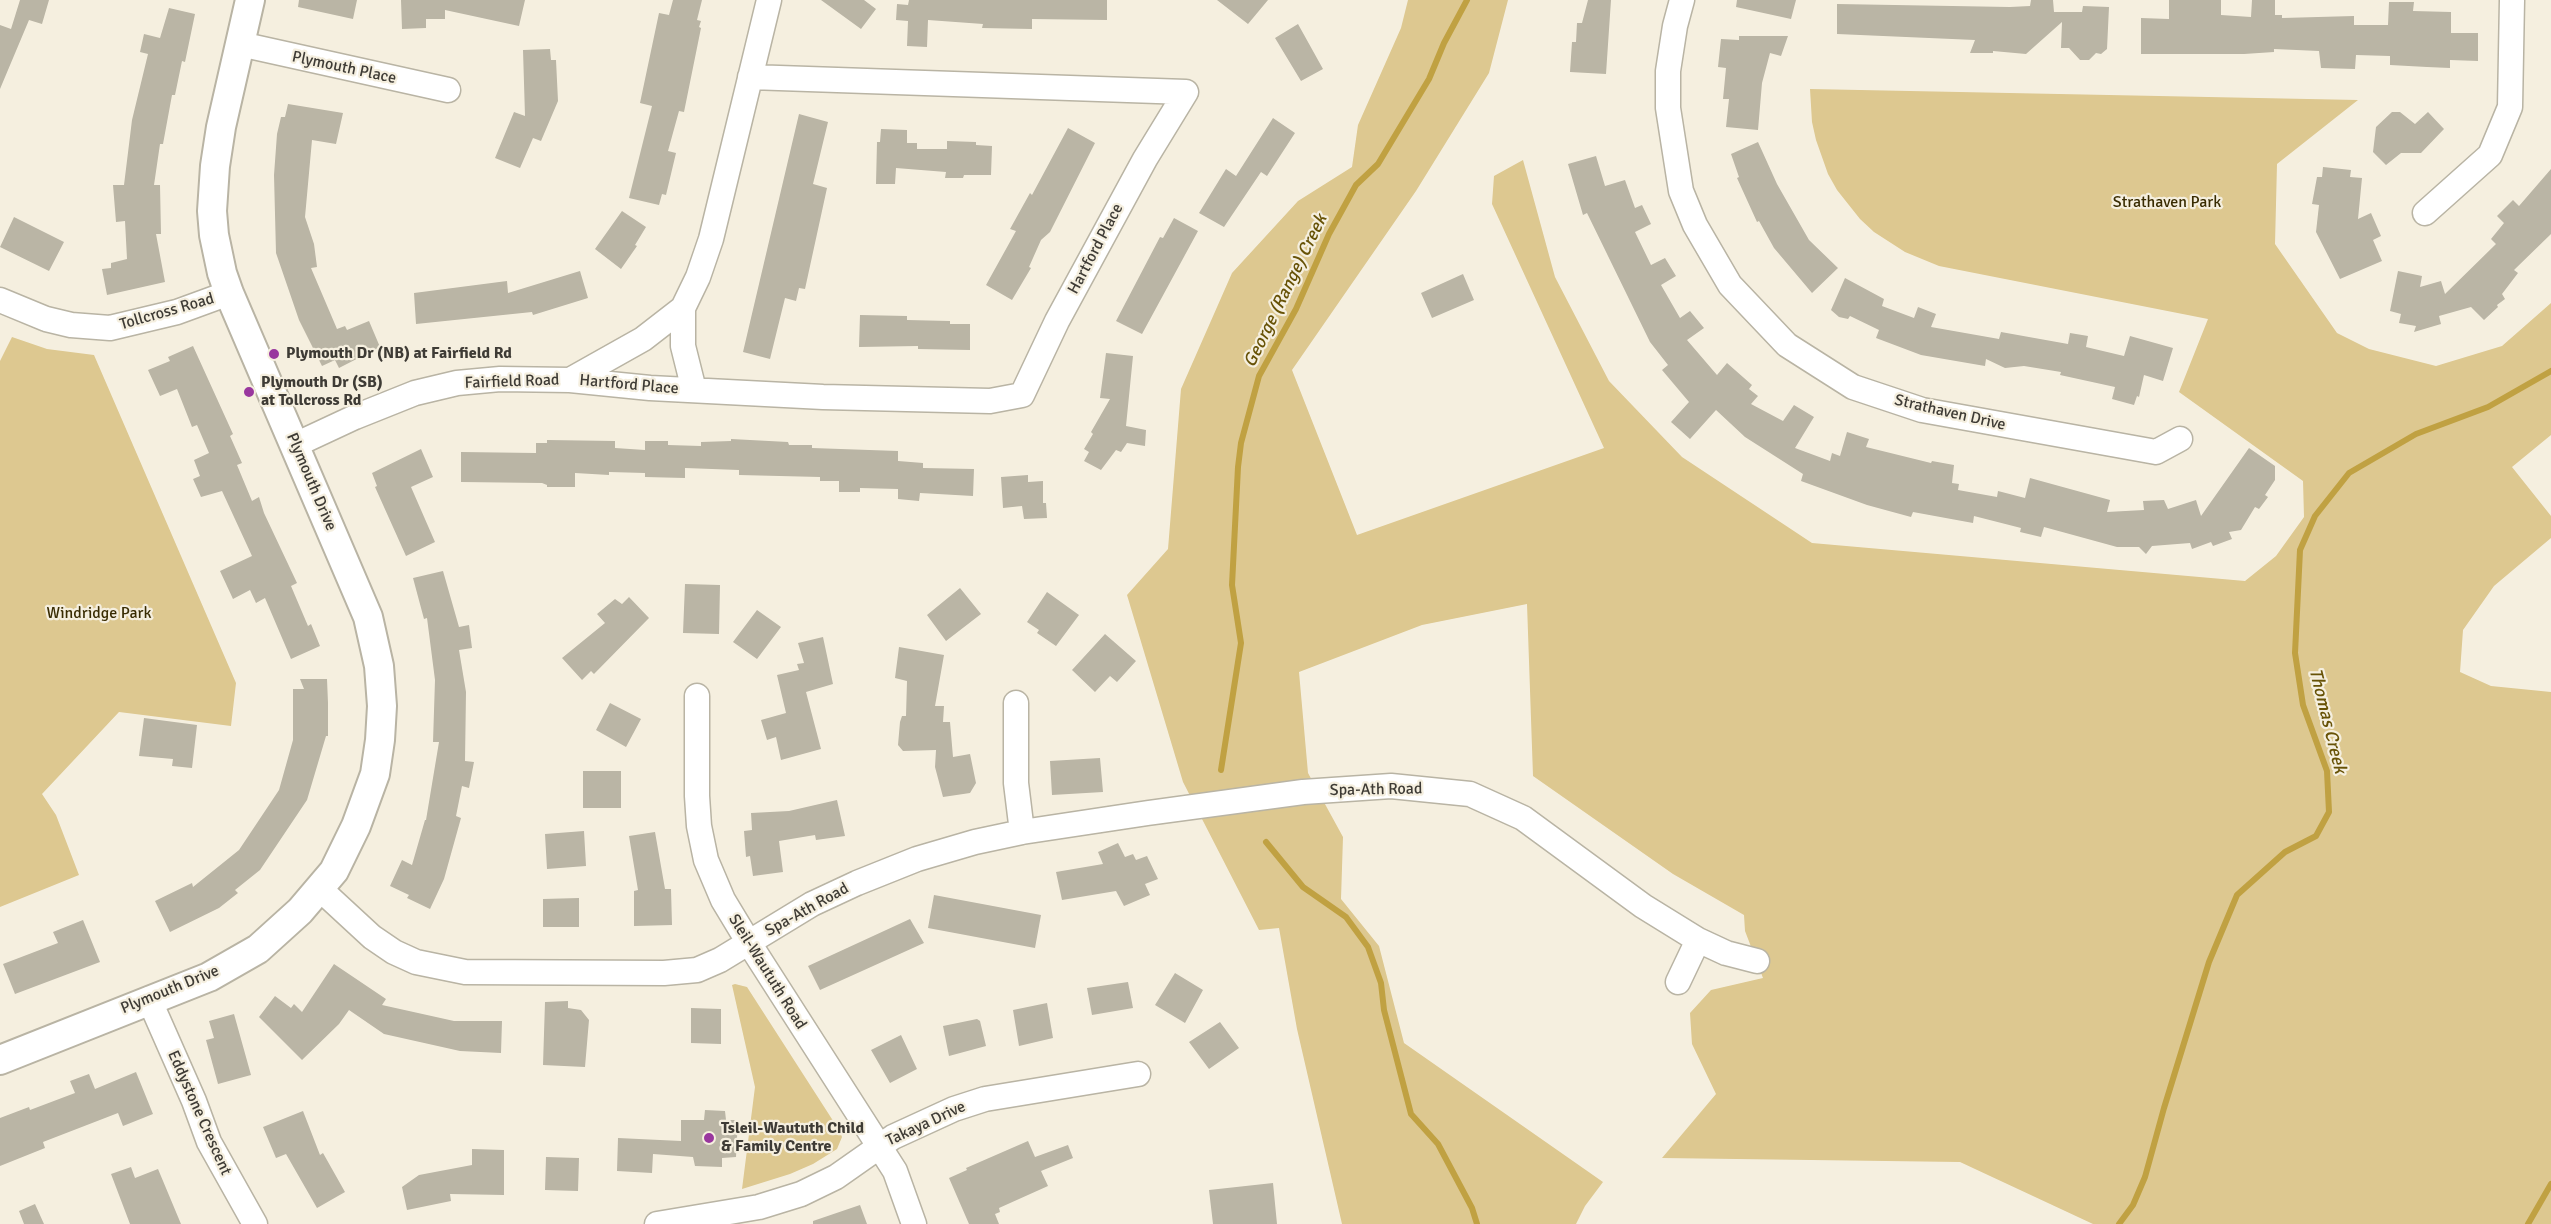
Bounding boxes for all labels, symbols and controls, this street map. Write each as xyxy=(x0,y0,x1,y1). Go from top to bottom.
street label: Plymouth Place xyxy=(290,48,398,88)
park label: Strathaven Park xyxy=(2113,193,2221,213)
street label: Hartford Place xyxy=(1064,201,1128,297)
water label: George (Range) Creek xyxy=(1240,211,1332,371)
street label: Tollcross Road xyxy=(118,289,216,335)
place label: Plymouth Dr (NB) at Fairfield Rd xyxy=(286,344,512,364)
marker: Plymouth Dr (NB) at Fairfield Rd xyxy=(267,347,281,361)
street label: Fairfield Road xyxy=(464,371,560,393)
street label: Hartford Place xyxy=(579,371,679,399)
place label: Plymouth Dr (SB) at Tollcross Rd xyxy=(261,373,383,411)
marker: Plymouth Dr (SB) at Tollcross Rd xyxy=(242,385,256,399)
street label: Strathaven Drive xyxy=(1893,391,2007,435)
street label: Plymouth Drive xyxy=(282,430,340,534)
park label: Windridge Park xyxy=(47,604,151,624)
water label: Thomas Creek xyxy=(2304,666,2350,776)
street label: Spa-Ath Road xyxy=(1330,780,1422,800)
street label: Spa-Ath Road xyxy=(762,879,852,941)
street label: Sleil-Waututh Road xyxy=(724,911,810,1033)
street label: Plymouth Drive xyxy=(118,962,222,1018)
street label: Eddystone Crescent xyxy=(163,1048,235,1178)
street label: Takaya Drive xyxy=(883,1097,969,1151)
place label: Tsleil-Waututh Child & Family Centre xyxy=(721,1119,864,1157)
marker: Tsleil-Waututh Child & Family Centre xyxy=(702,1131,716,1145)

